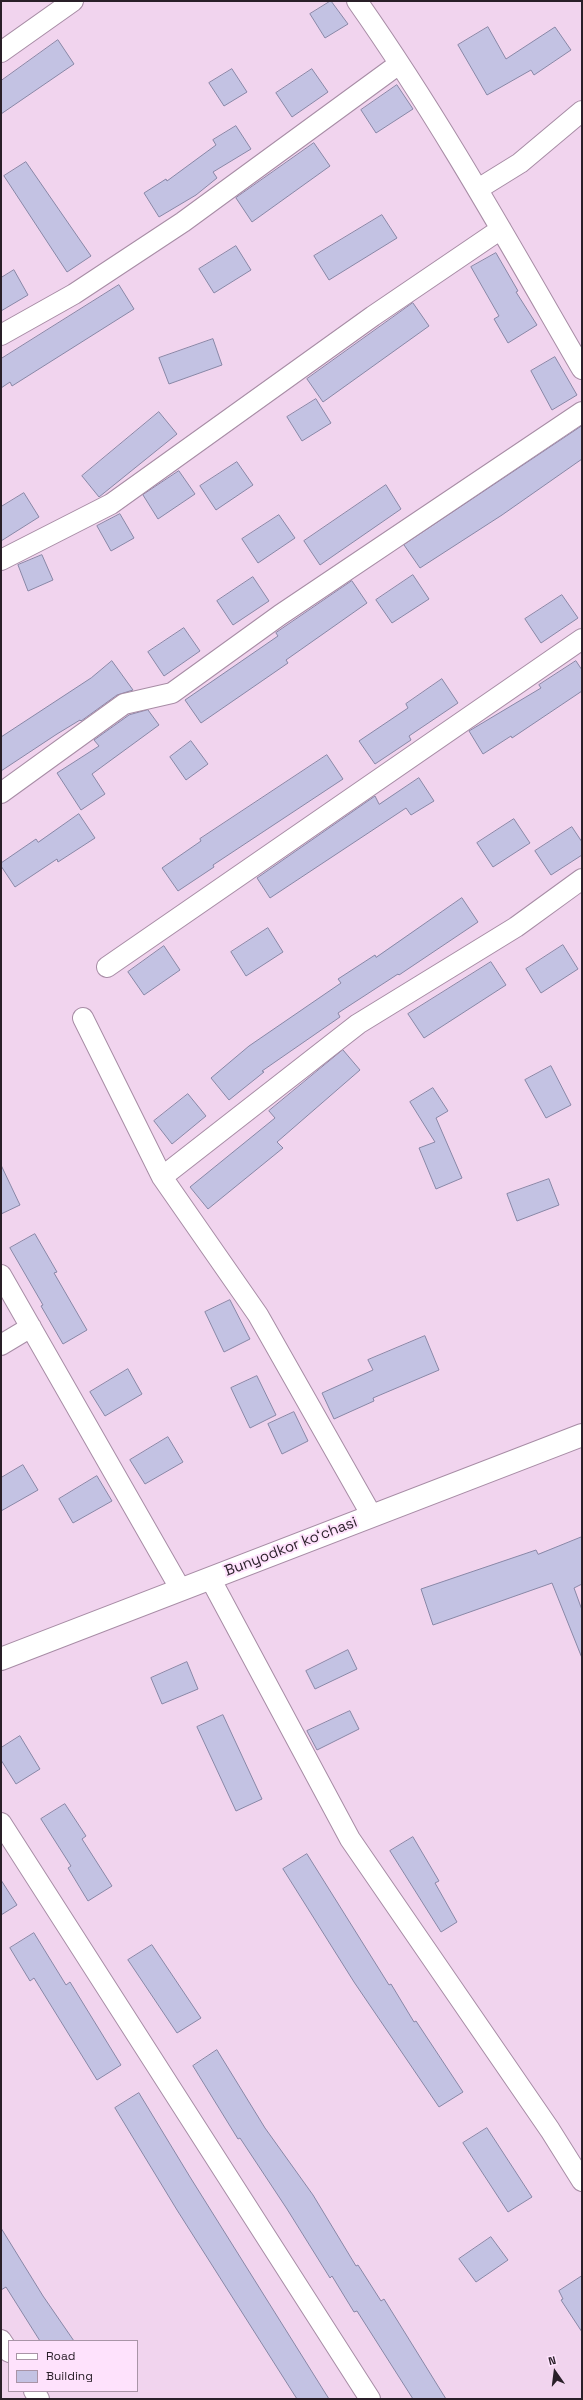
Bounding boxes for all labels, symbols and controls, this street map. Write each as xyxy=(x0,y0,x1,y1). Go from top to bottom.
street label: Bunyodkor koʻchasi xyxy=(222,1513,360,1581)
legend xyxy=(8,2340,138,2392)
text: Road xyxy=(46,2348,75,2364)
north arrow xyxy=(535,2352,575,2392)
text: N xyxy=(547,2353,557,2368)
text: Building xyxy=(46,2368,93,2384)

